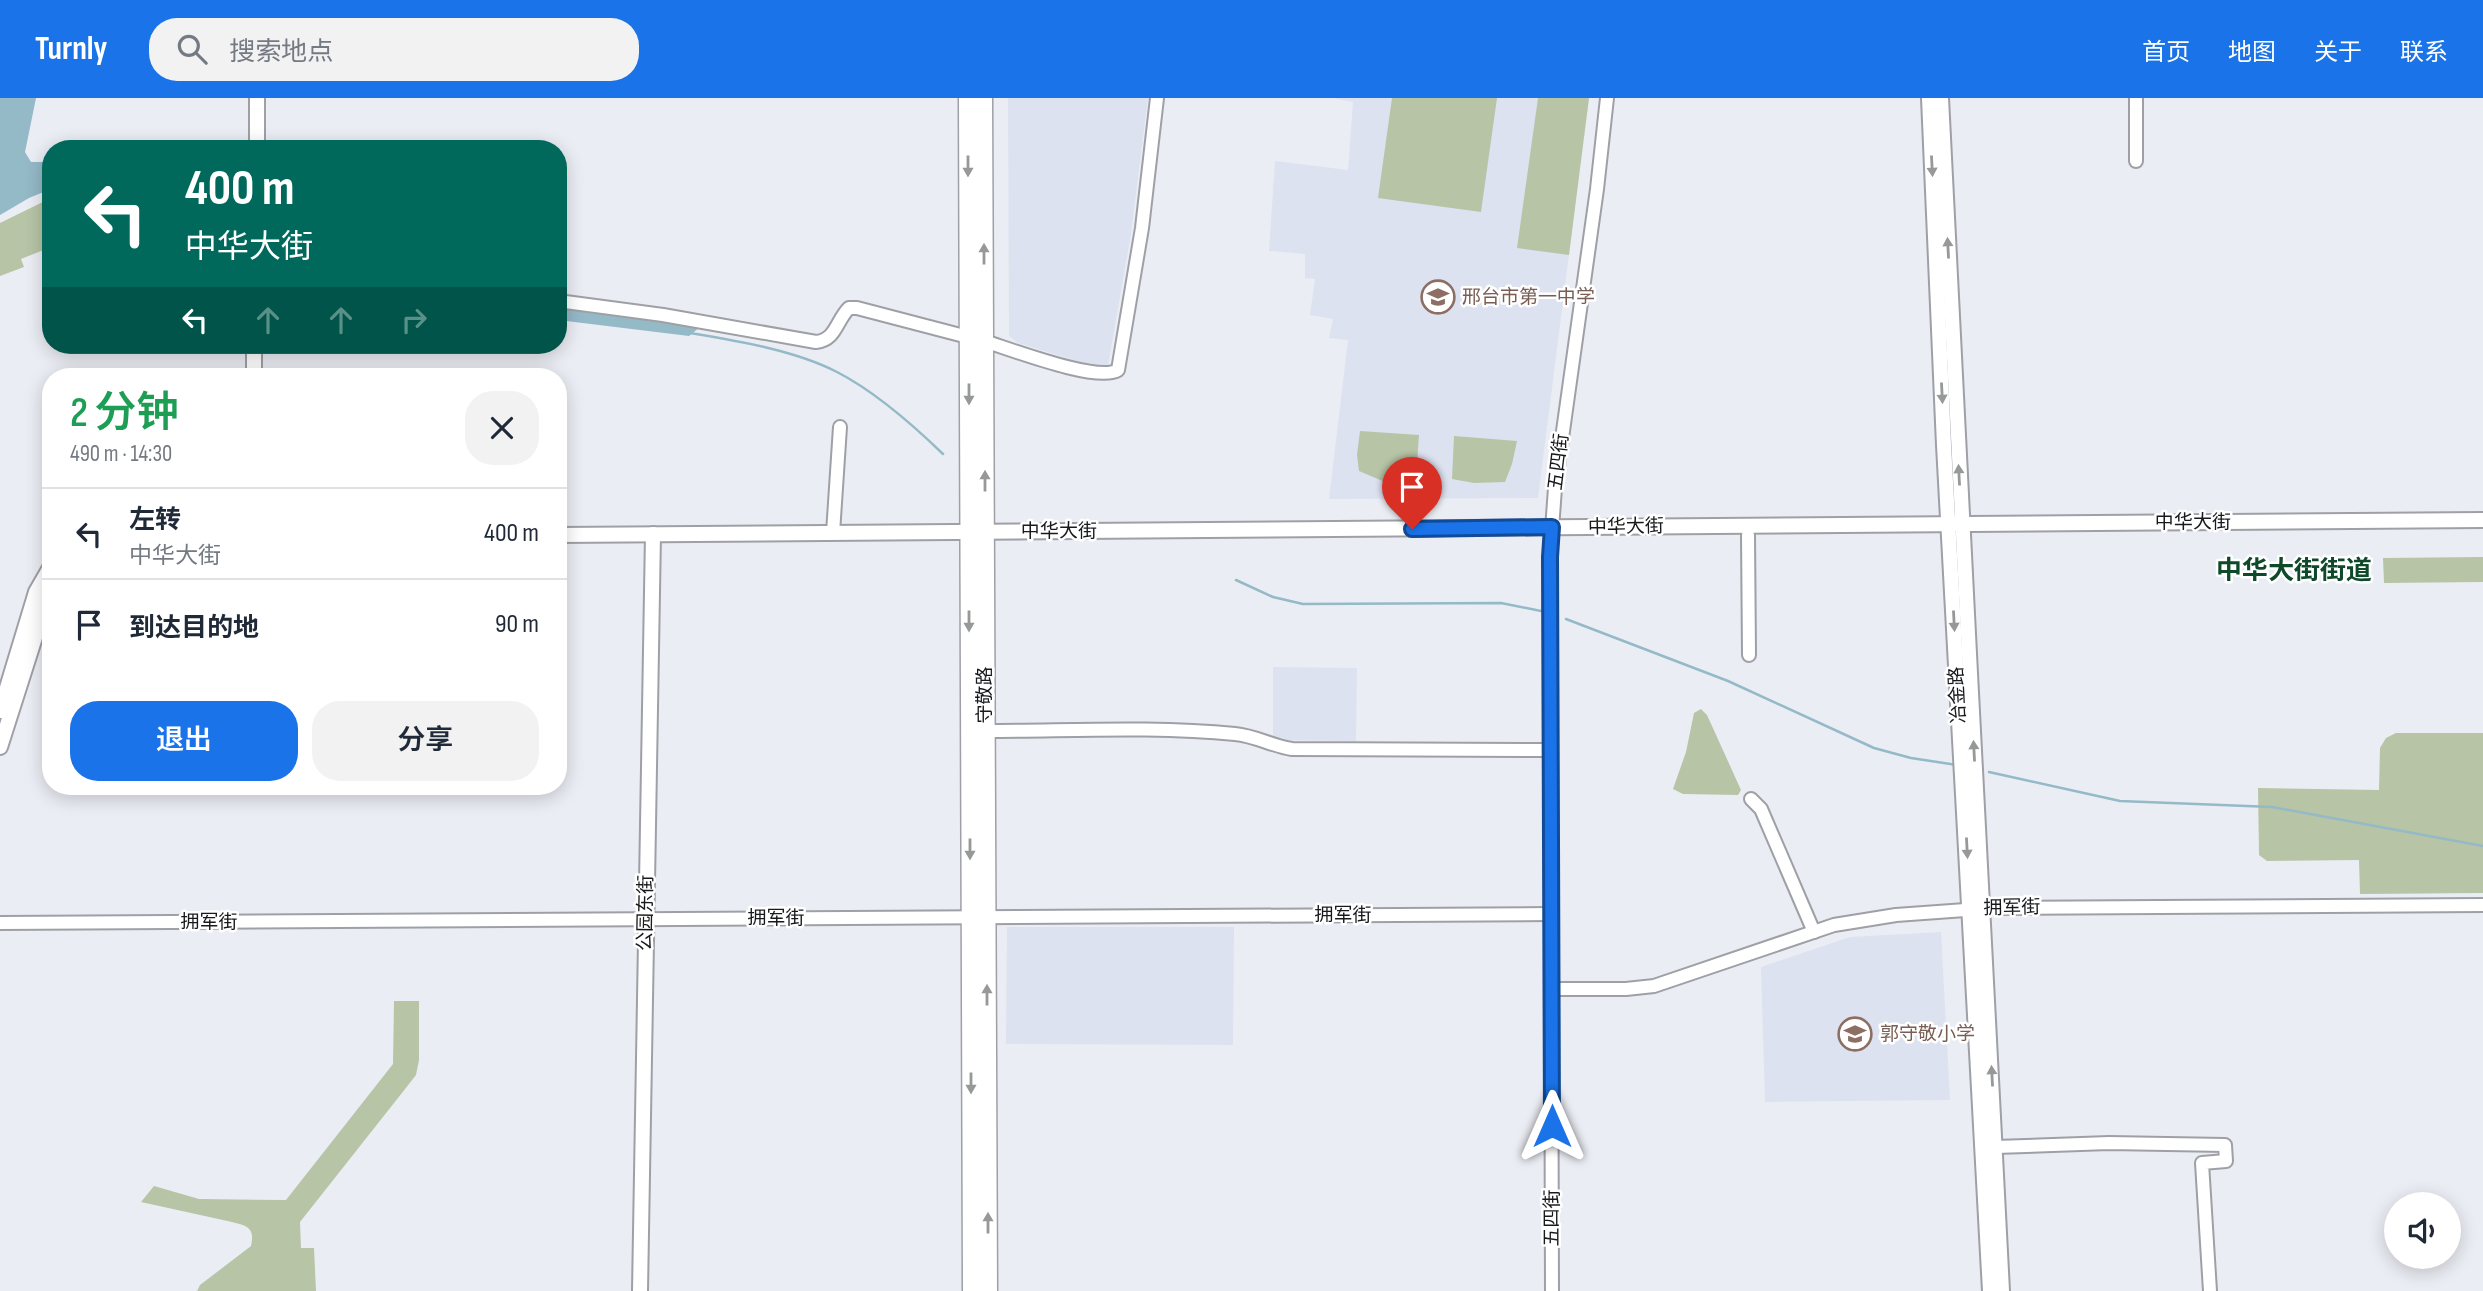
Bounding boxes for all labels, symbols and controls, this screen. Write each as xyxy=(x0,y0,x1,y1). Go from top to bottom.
search box xyxy=(149,18,639,81)
text: Turnly xyxy=(35,29,107,69)
icon: search xyxy=(173,30,211,68)
text: 搜索地点 xyxy=(229,37,333,68)
text: 首页 xyxy=(2142,38,2190,67)
text: 地图 xyxy=(2228,38,2276,67)
text: 关于 xyxy=(2314,38,2362,67)
text: 联系 xyxy=(2400,38,2448,67)
one-way arrow xyxy=(962,155,974,177)
one-way arrow xyxy=(1926,155,1937,177)
text: 400 m xyxy=(185,160,295,219)
icon: left xyxy=(70,168,161,259)
text: 中华大街 xyxy=(185,228,313,267)
one-way arrow xyxy=(1942,236,1953,258)
one-way arrow xyxy=(978,242,990,264)
school or university icon: 邢台市第一中学 xyxy=(1419,278,1457,316)
place label: 邢台市第一中学 xyxy=(1462,286,1595,309)
icon: left xyxy=(176,301,214,339)
icon: ahead xyxy=(249,301,287,339)
icon: ahead xyxy=(322,301,360,339)
icon: right xyxy=(395,301,433,339)
one-way arrow xyxy=(963,383,975,405)
one-way arrow xyxy=(1936,383,1947,405)
text: 2 分钟 xyxy=(70,388,179,439)
button: close xyxy=(465,391,539,465)
street label: 五四街 xyxy=(1544,432,1574,492)
text: 490 m · 14:30 xyxy=(70,440,172,468)
pin xyxy=(1382,457,1442,529)
one-way arrow xyxy=(1953,464,1964,486)
icon: arrive xyxy=(1393,468,1431,506)
one-way arrow xyxy=(979,470,991,492)
text: 左转 xyxy=(129,505,181,536)
street label: 中华大街 xyxy=(2155,511,2231,534)
icon: left xyxy=(70,515,108,553)
street label: 中华大街 xyxy=(1588,515,1664,539)
text: 400 m xyxy=(484,518,539,549)
street label: 中华大街 xyxy=(1021,520,1097,543)
text: 中华大街 xyxy=(129,542,221,570)
district label: 中华大街街道 xyxy=(2216,556,2372,587)
icon: arrive xyxy=(70,606,108,644)
text: 90 m xyxy=(495,609,539,640)
one-way arrow xyxy=(963,610,975,632)
one-way arrow xyxy=(1949,610,1960,632)
text: 到达目的地 xyxy=(129,613,259,644)
street label: 守敬路 xyxy=(974,666,997,724)
street label: 冶金路 xyxy=(1945,666,1971,724)
button: 退出 xyxy=(70,701,298,781)
button: 分享 xyxy=(312,701,539,781)
one-way arrow xyxy=(1969,740,1980,762)
one-way arrow xyxy=(1962,837,1973,859)
one-way arrow xyxy=(964,838,976,860)
street label: 公园东街 xyxy=(634,875,658,951)
street label: 拥军街 xyxy=(1983,896,2041,920)
street label: 拥军街 xyxy=(1314,904,1372,927)
street label: 拥军街 xyxy=(747,907,805,930)
street label: 拥军街 xyxy=(180,911,238,934)
one-way arrow xyxy=(981,984,993,1006)
school or university icon: 郭守敬小学 xyxy=(1836,1015,1874,1053)
place label: 郭守敬小学 xyxy=(1880,1023,1975,1046)
one-way arrow xyxy=(1986,1065,1997,1087)
one-way arrow xyxy=(966,1072,977,1094)
position arrow xyxy=(1515,1089,1589,1163)
street label: 五四街 xyxy=(1541,1189,1564,1247)
map controls xyxy=(2384,1192,2461,1269)
button: sound xyxy=(2384,1192,2461,1269)
one-way arrow xyxy=(982,1212,994,1234)

